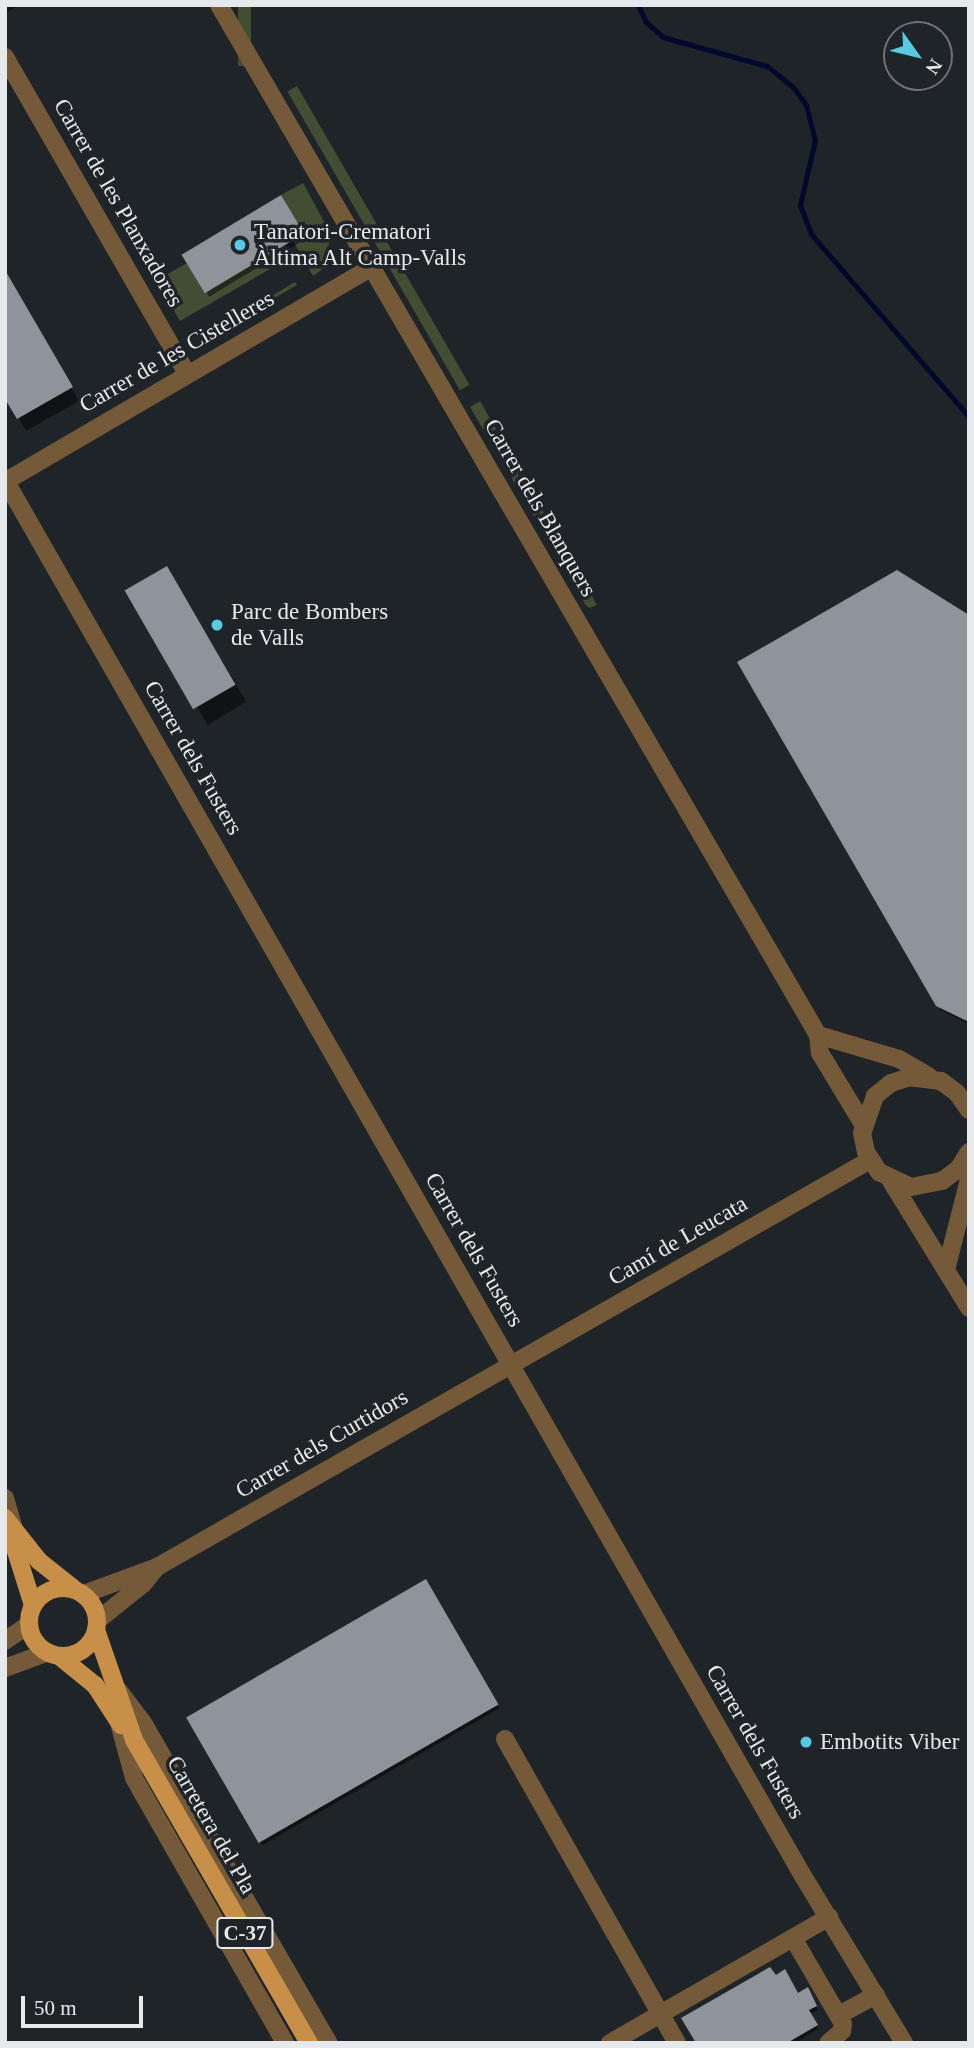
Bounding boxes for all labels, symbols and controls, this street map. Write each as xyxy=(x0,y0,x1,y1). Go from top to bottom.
north arrow xyxy=(883,21,953,91)
text: N xyxy=(922,55,947,78)
street label: Carrer de les Planxadores xyxy=(47,94,189,312)
place label: Tanatori-Crematori Àltima Alt Camp-Valls xyxy=(254,218,467,272)
marker: Tanatori-Crematori Àltima Alt Camp-Valls xyxy=(232,237,248,253)
street label: Carrer de les Cistelleres xyxy=(75,285,279,419)
street label: Carrer dels Blanquers xyxy=(478,414,602,602)
place label: Parc de Bombers de Valls xyxy=(231,598,388,652)
marker: Parc de Bombers de Valls xyxy=(209,617,225,633)
street label: Carrer dels Fusters xyxy=(138,676,248,840)
street label: Carrer dels Fusters xyxy=(419,1168,529,1332)
street label: Camí de Leucata xyxy=(604,1190,752,1292)
street label: Carrer dels Curtidors xyxy=(231,1384,413,1504)
street label: Carrer dels Fusters xyxy=(700,1660,810,1824)
place label: Embotits Viber xyxy=(820,1728,960,1756)
marker: Embotits Viber xyxy=(798,1734,814,1750)
street label: Carretera del Pla xyxy=(160,1751,262,1899)
road number: C-37 xyxy=(215,1916,275,1951)
scale bar xyxy=(24,1982,147,2026)
text: 50 m xyxy=(34,1996,77,2020)

